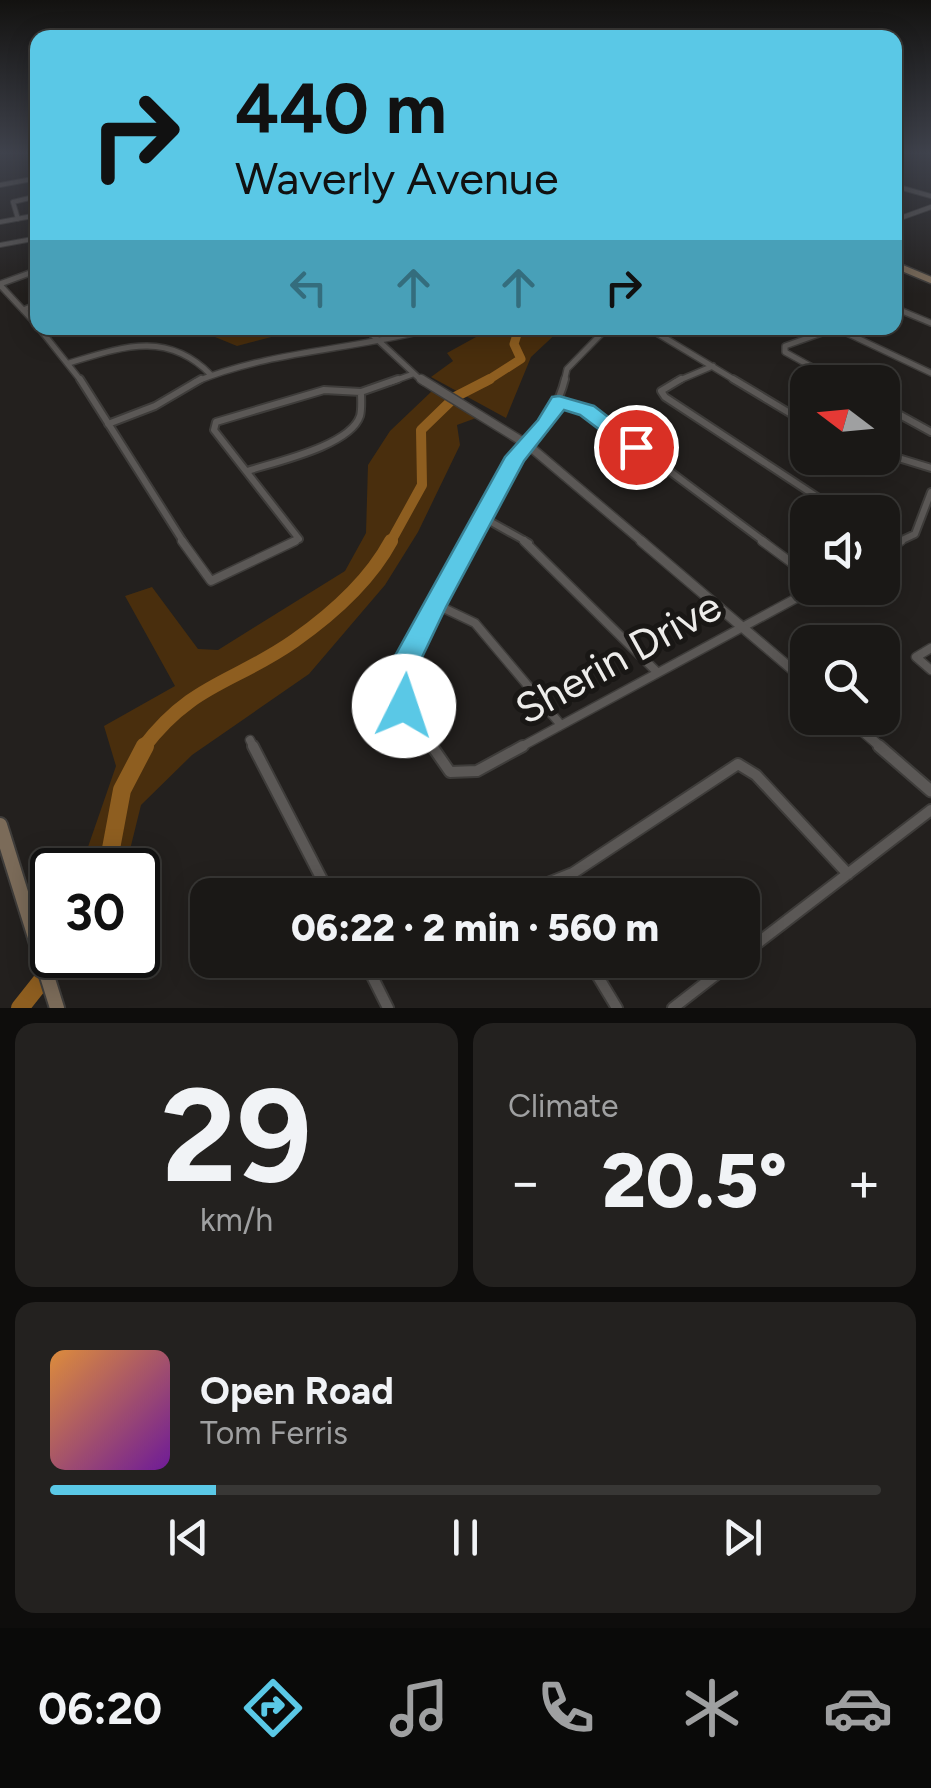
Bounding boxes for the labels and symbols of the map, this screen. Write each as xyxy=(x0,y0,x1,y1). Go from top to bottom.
north arrow xyxy=(790,365,900,475)
pin xyxy=(594,405,679,490)
street label: Sherin Drive xyxy=(507,580,730,735)
position arrow xyxy=(352,654,456,758)
speed limit sign: 30 xyxy=(30,848,160,978)

